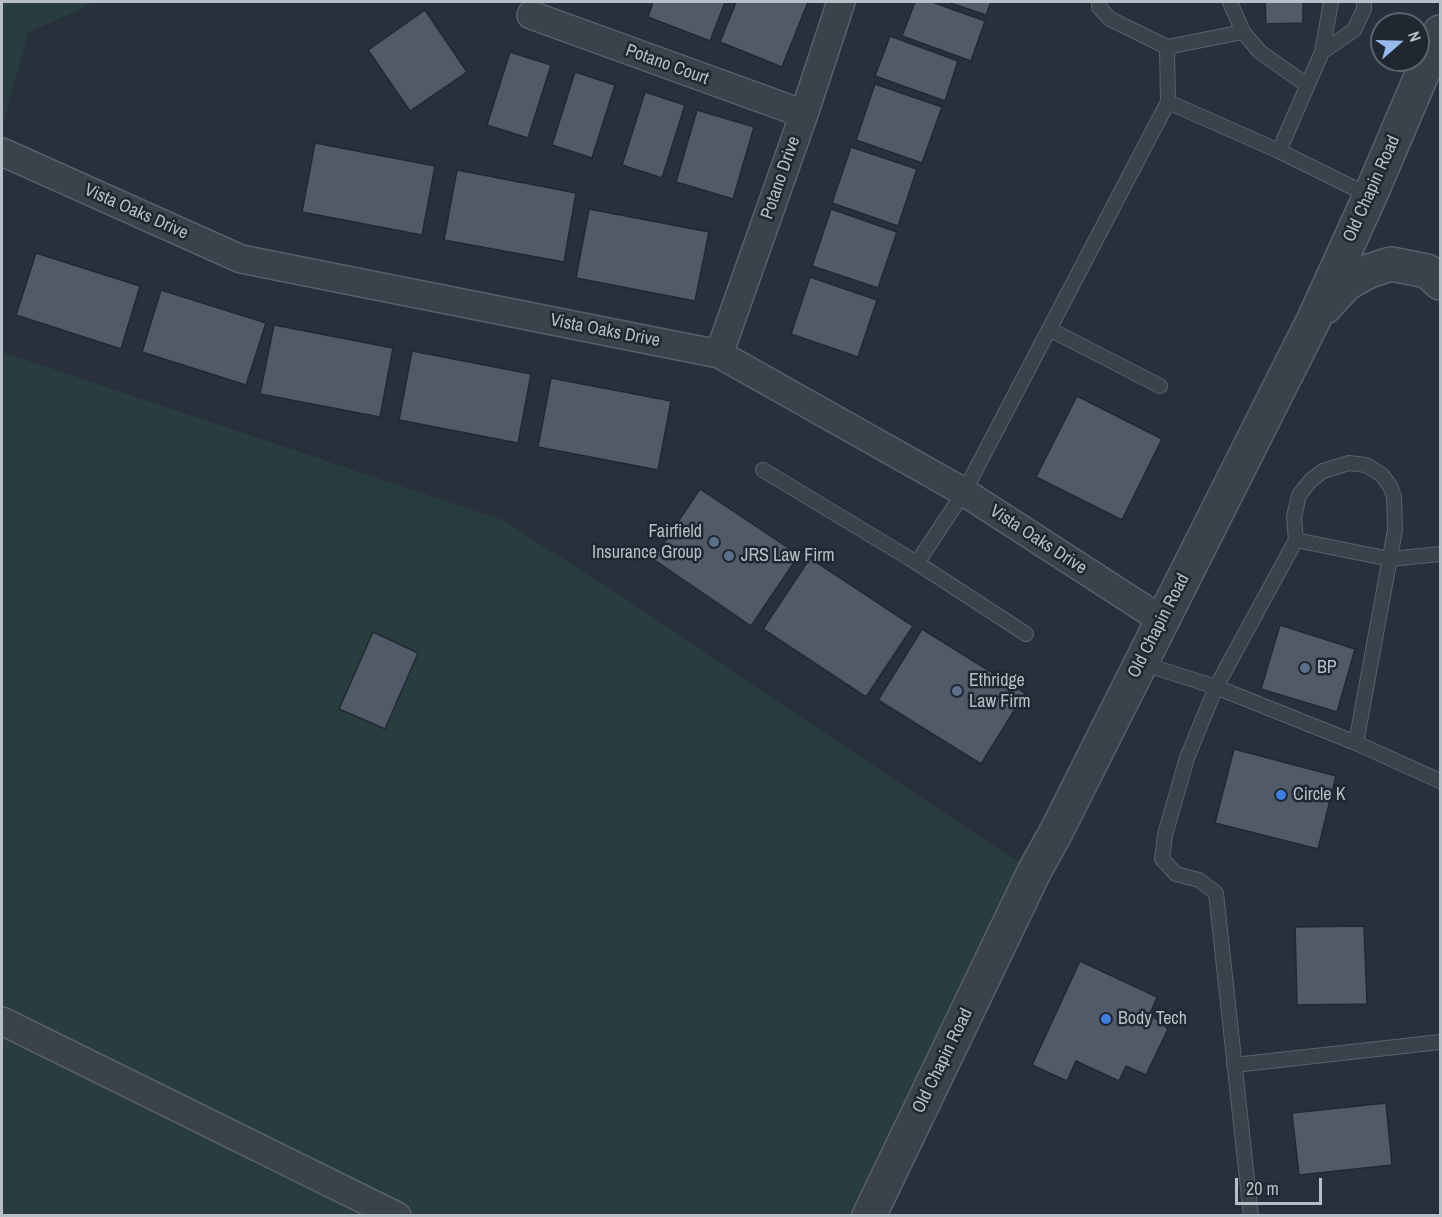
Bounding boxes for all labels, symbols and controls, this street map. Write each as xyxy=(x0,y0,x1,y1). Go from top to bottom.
north arrow xyxy=(1370,12,1430,72)
text: N xyxy=(1403,28,1427,45)
street label: Potano Court xyxy=(622,40,712,90)
street label: Old Chapin Road xyxy=(1339,133,1405,245)
street label: Potano Drive xyxy=(757,134,805,222)
street label: Vista Oaks Drive xyxy=(81,179,191,245)
street label: Vista Oaks Drive xyxy=(548,310,662,352)
street label: Vista Oaks Drive xyxy=(985,501,1091,579)
place label: Fairfield Insurance Group xyxy=(592,521,702,564)
marker: Fairfield Insurance Group xyxy=(707,535,721,549)
place label: JRS Law Firm xyxy=(741,545,834,567)
marker: JRS Law Firm xyxy=(722,549,736,563)
street label: Old Chapin Road xyxy=(1123,570,1195,682)
place label: BP xyxy=(1317,657,1337,679)
marker: BP xyxy=(1298,661,1312,675)
place label: Ethridge Law Firm xyxy=(969,670,1031,712)
marker: Ethridge Law Firm xyxy=(950,684,964,698)
place label: Circle K xyxy=(1293,784,1345,806)
marker: Circle K xyxy=(1274,788,1288,802)
street label: Old Chapin Road xyxy=(908,1005,978,1117)
place label: Body Tech xyxy=(1118,1008,1187,1030)
marker: Body Tech xyxy=(1099,1012,1113,1026)
scale bar xyxy=(1238,1166,1325,1204)
text: 20 m xyxy=(1246,1176,1279,1201)

